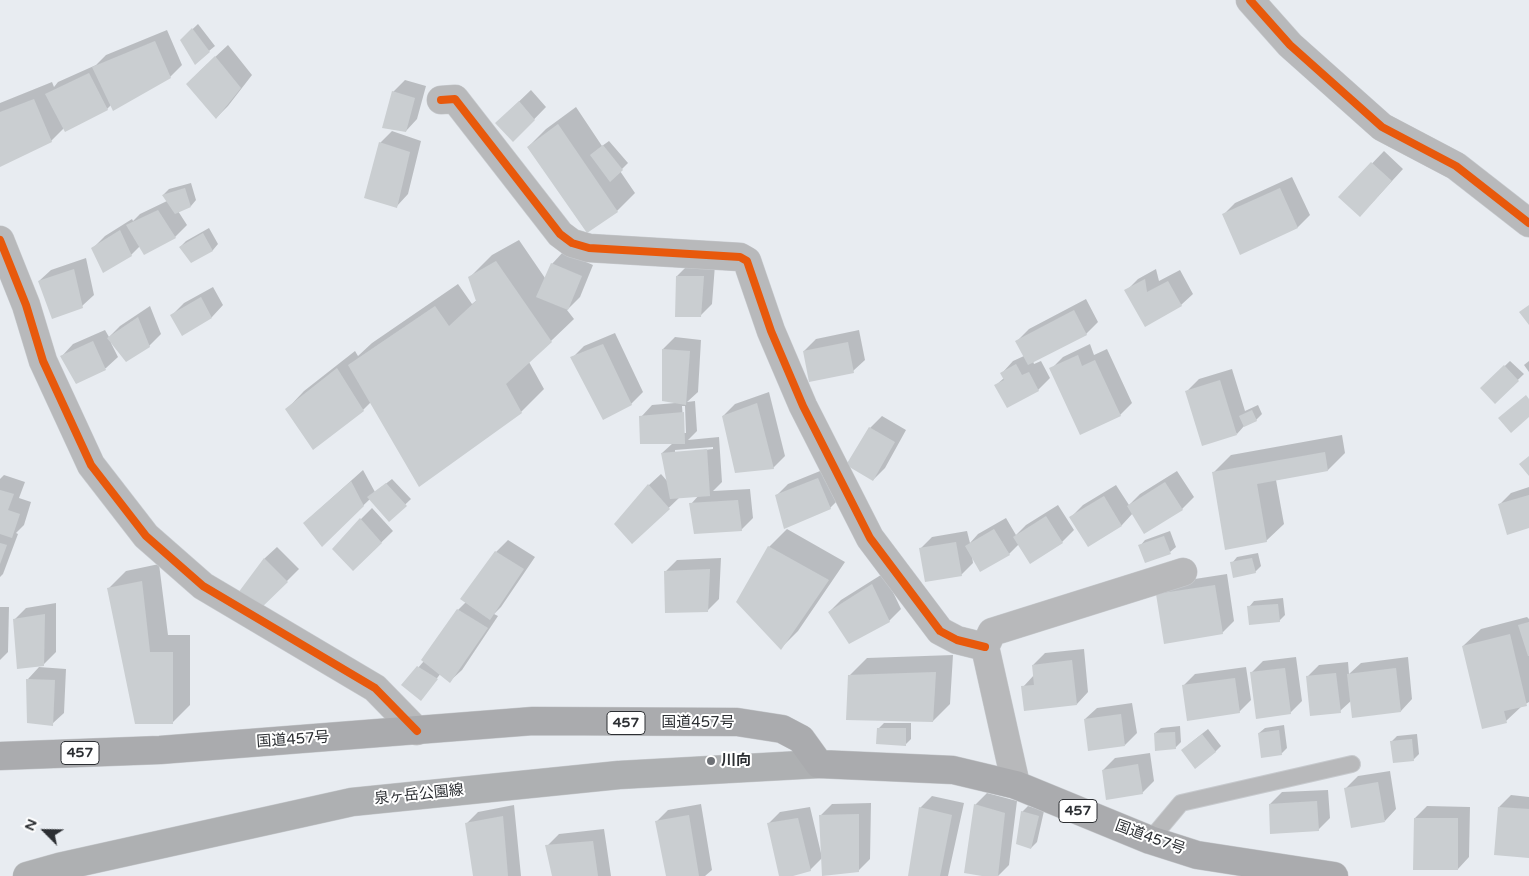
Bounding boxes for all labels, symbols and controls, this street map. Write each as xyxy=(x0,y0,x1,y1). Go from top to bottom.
road number: 457 xyxy=(607,711,645,734)
street label: 国道457号 xyxy=(661,714,735,732)
street label: 国道457号 xyxy=(256,728,330,752)
road number: 457 xyxy=(61,741,99,764)
place label: 川向 xyxy=(721,752,751,770)
marker: 川向 xyxy=(705,755,717,767)
street label: 泉ヶ岳公園線 xyxy=(373,781,465,809)
road number: 457 xyxy=(1059,799,1097,822)
north arrow xyxy=(20,806,70,856)
text: N xyxy=(21,816,41,833)
street label: 国道457号 xyxy=(1113,817,1187,859)

